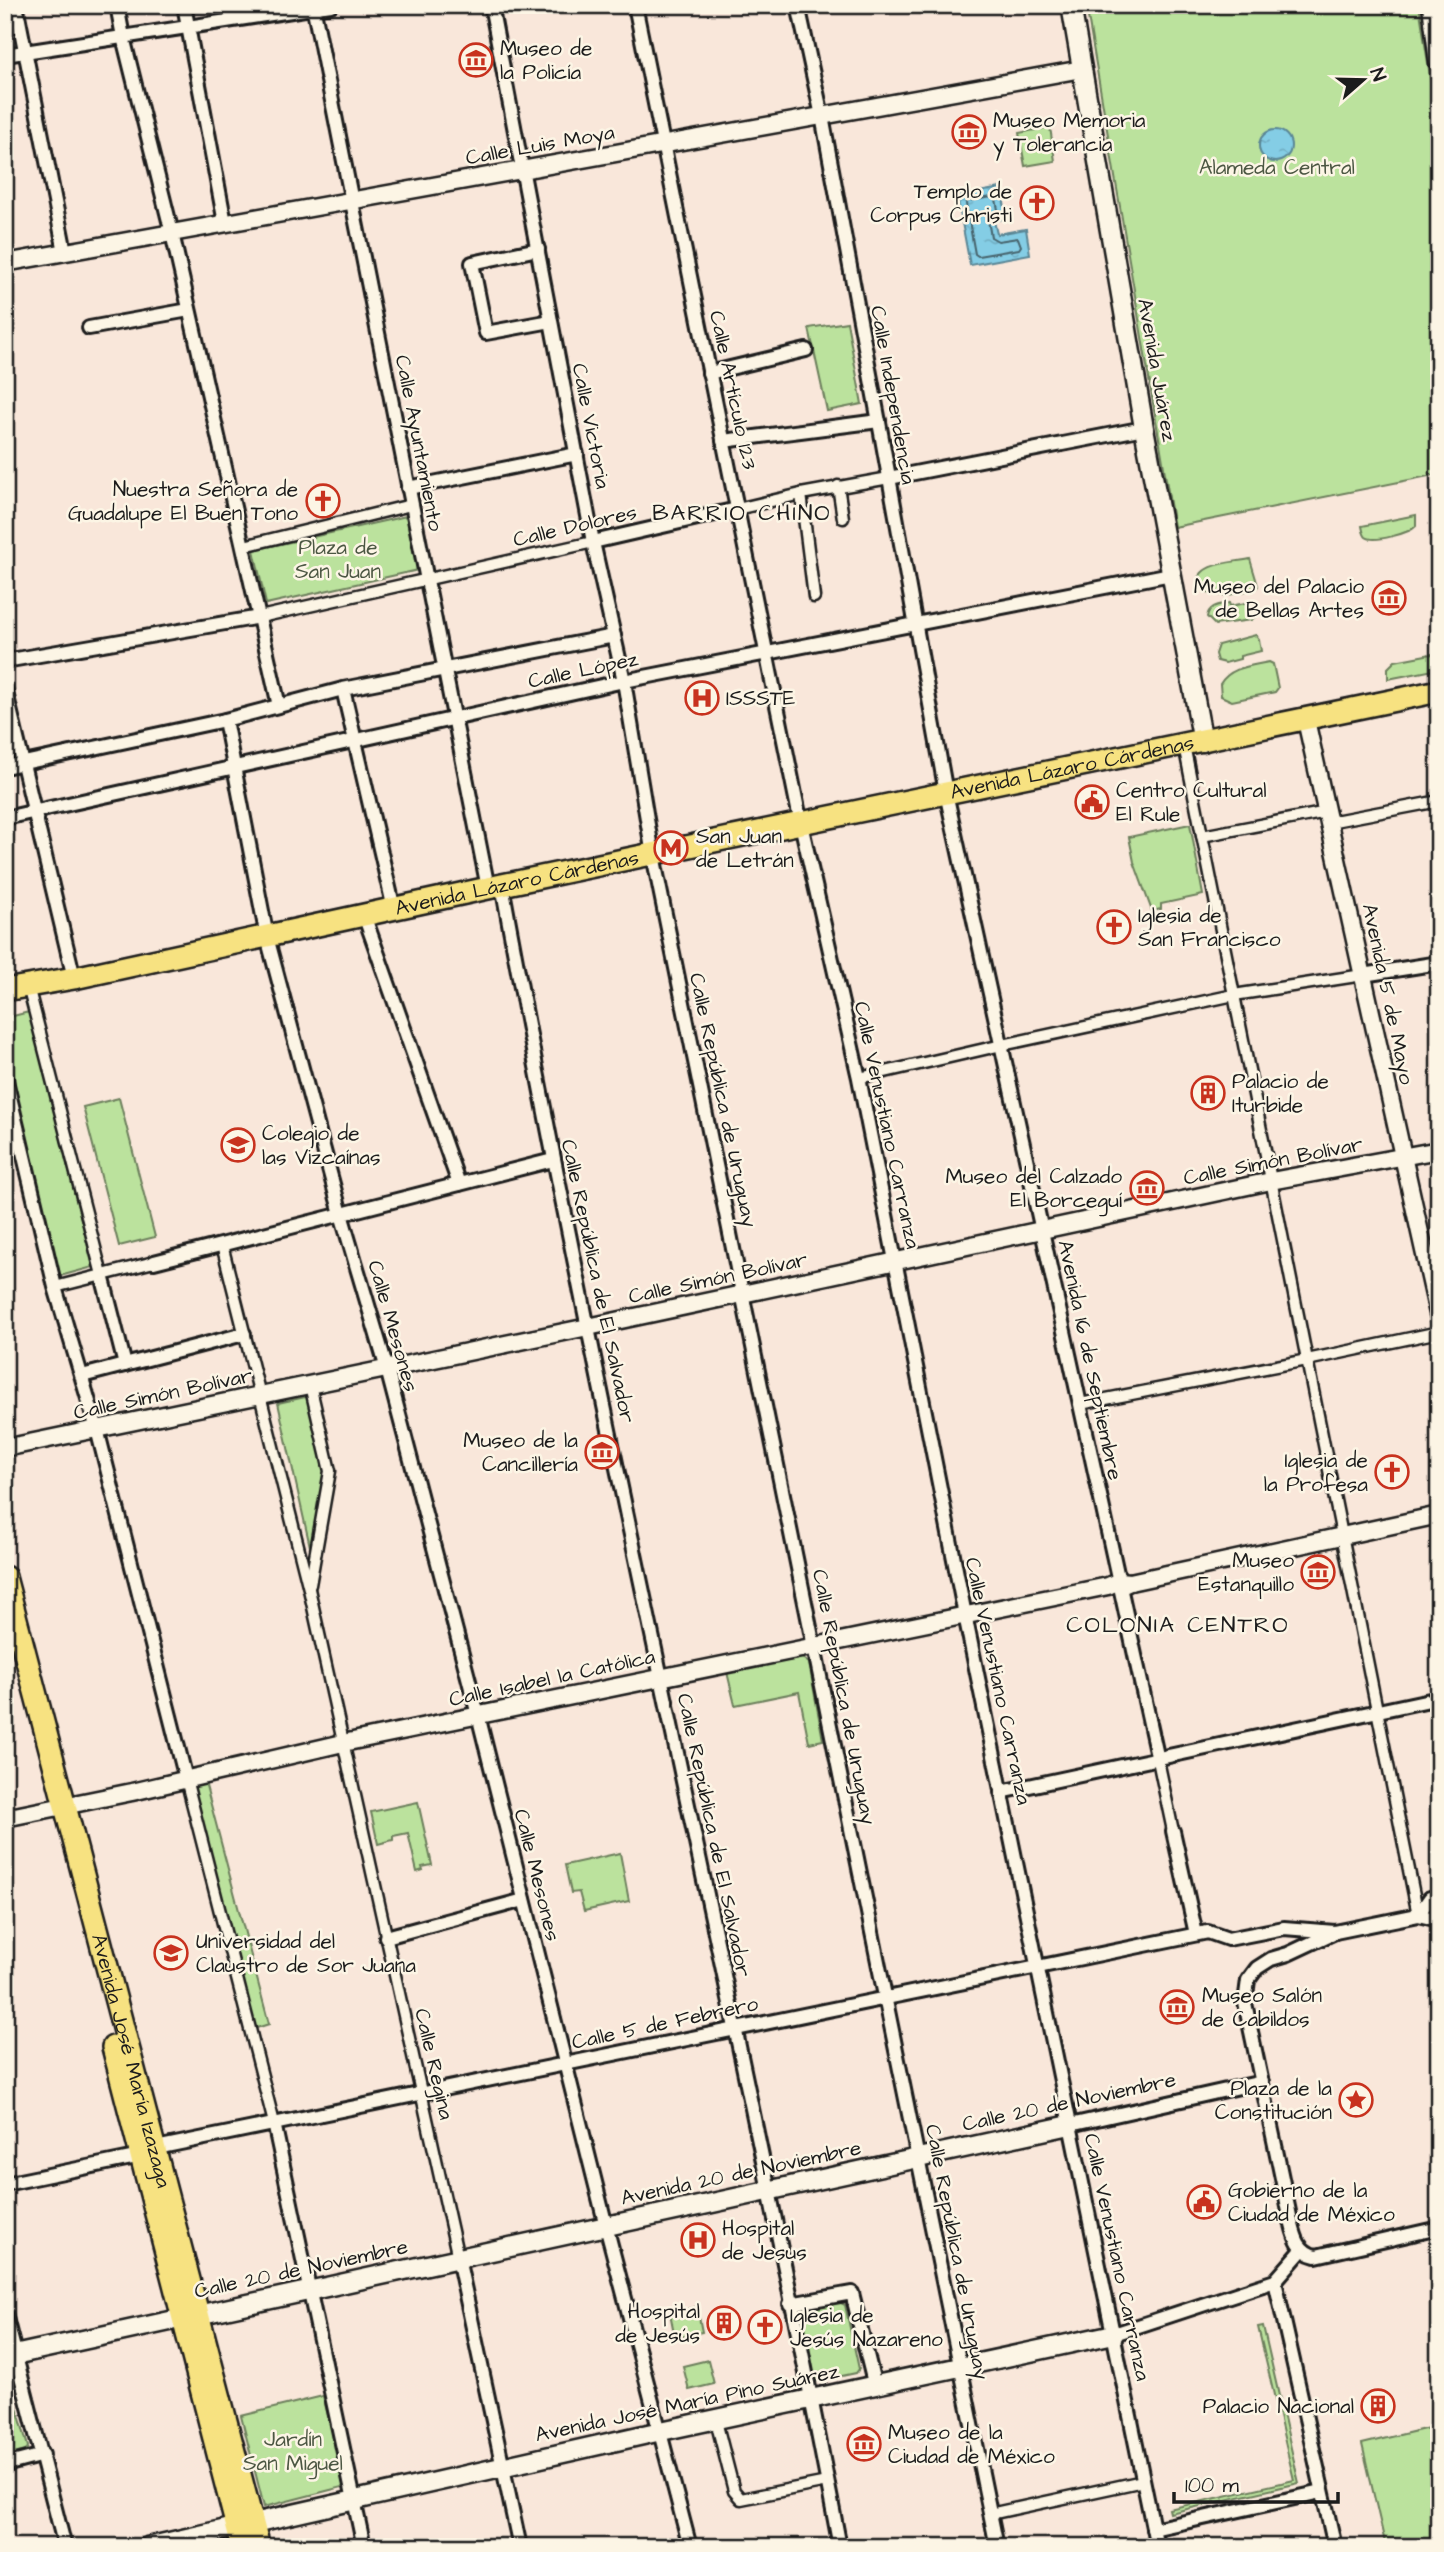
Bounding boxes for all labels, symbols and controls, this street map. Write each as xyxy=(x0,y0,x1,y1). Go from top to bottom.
place label: Museo de la Policía xyxy=(500,34,592,87)
museum icon: Museo de la Policía xyxy=(457,41,495,79)
north arrow xyxy=(1328,46,1398,116)
text: N xyxy=(1363,64,1392,85)
place label: Museo Memoria y Tolerancia xyxy=(993,106,1146,161)
museum icon: Museo Memoria y Tolerancia xyxy=(950,113,988,151)
street label: Calle Luis Moya xyxy=(463,118,617,174)
park label: Alameda Central xyxy=(1199,153,1355,182)
place label: Templo de Corpus Christi xyxy=(870,177,1012,231)
church icon: Templo de Corpus Christi xyxy=(1018,184,1056,222)
street label: Avenida Juárez xyxy=(1130,296,1184,445)
street label: Calle Independencia xyxy=(862,303,923,487)
street label: Calle Artículo 123 xyxy=(702,308,764,472)
street label: Calle Ayuntamiento xyxy=(386,352,450,534)
street label: Calle Victoria xyxy=(565,361,617,492)
place label: Nuestra Señora de Guadalupe El Buen Tono xyxy=(68,475,298,529)
church icon: Nuestra Señora de Guadalupe El Buen Tono xyxy=(304,482,342,520)
district label: BARRIO CHINO xyxy=(652,497,832,529)
street label: Calle Dolores xyxy=(510,498,640,554)
park label: Plaza de San Juan xyxy=(295,533,381,586)
place label: Museo del Palacio de Bellas Artes xyxy=(1194,572,1364,625)
museum icon: Museo del Palacio de Bellas Artes xyxy=(1370,579,1408,617)
street label: Calle López xyxy=(525,644,641,697)
hospital icon: ISSSTE xyxy=(683,679,721,717)
place label: ISSSTE xyxy=(726,684,796,713)
street label: Avenida Lázaro Cárdenas xyxy=(947,728,1196,806)
place label: Centro Cultural El Rule xyxy=(1116,776,1267,829)
public building icon: Centro Cultural El Rule xyxy=(1073,783,1111,821)
place label: San Juan de Letrán xyxy=(696,822,794,875)
metro station icon: San Juan de Letrán xyxy=(652,829,690,867)
street label: Avenida Lázaro Cárdenas xyxy=(392,843,641,922)
place label: Iglesia de San Francisco xyxy=(1138,901,1281,954)
street label: Avenida 5 de Mayo xyxy=(1353,901,1421,1088)
church icon: Iglesia de San Francisco xyxy=(1095,908,1133,946)
street label: Calle República de Uruguay xyxy=(680,970,764,1231)
street label: Calle Venustiano Carranza xyxy=(847,999,927,1252)
place label: Palacio de Iturbide xyxy=(1232,1067,1329,1120)
building icon: Palacio de Iturbide xyxy=(1189,1074,1227,1112)
place label: Colegio de las Vizcaínas xyxy=(262,1119,381,1172)
school or university icon: Colegio de las Vizcaínas xyxy=(219,1126,257,1164)
street label: Calle Simón Bolívar xyxy=(1181,1129,1366,1193)
street label: Calle República de El Salvador xyxy=(553,1137,642,1426)
place label: Museo del Calzado El Borceguí xyxy=(945,1162,1123,1217)
museum icon: Museo del Calzado El Borceguí xyxy=(1128,1169,1166,1207)
street label: Avenida 16 de Septiembre xyxy=(1049,1237,1130,1483)
street label: Calle Simón Bolívar xyxy=(626,1245,810,1311)
street label: Calle Mesones xyxy=(360,1257,426,1395)
street label: Calle Simón Bolívar xyxy=(71,1361,255,1427)
place label: Museo de la Cancillería xyxy=(463,1426,578,1479)
museum icon: Museo de la Cancillería xyxy=(583,1433,621,1471)
place label: Iglesia de la Profesa xyxy=(1264,1446,1368,1499)
church icon: Iglesia de la Profesa xyxy=(1373,1453,1411,1491)
place label: Museo Estanquillo xyxy=(1198,1546,1294,1599)
museum icon: Museo Estanquillo xyxy=(1299,1553,1337,1591)
street label: Calle Venustiano Carranza xyxy=(958,1555,1038,1808)
street label: Calle República de Uruguay xyxy=(803,1567,883,1828)
district label: COLONIA CENTRO xyxy=(1066,1609,1290,1641)
street label: Calle Isabel la Católica xyxy=(446,1642,658,1714)
street label: Calle República de El Salvador xyxy=(669,1691,758,1980)
street label: Calle Mesones xyxy=(507,1806,567,1944)
place label: Universidad del Claustro de Sor Juana xyxy=(196,1927,416,1980)
street label: Avenida José María Izazaga xyxy=(85,1931,179,2191)
school or university icon: Universidad del Claustro de Sor Juana xyxy=(152,1934,190,1972)
place label: Museo Salón de Cabildos xyxy=(1202,1981,1322,2034)
museum icon: Museo Salón de Cabildos xyxy=(1158,1988,1196,2026)
street label: Calle 5 de Febrero xyxy=(569,1989,761,2057)
street label: Calle Regina xyxy=(405,2005,461,2123)
street label: Calle 20 de Noviembre xyxy=(960,2065,1178,2139)
place label: Plaza de la Constitución xyxy=(1215,2074,1332,2127)
place icon: Plaza de la Constitución xyxy=(1337,2081,1375,2119)
street label: Calle República de Uruguay xyxy=(916,2122,996,2383)
street label: Calle Venustiano Carranza xyxy=(1077,2131,1157,2384)
street label: Avenida 20 de Noviembre xyxy=(618,2133,864,2213)
place label: Gobierno de la Ciudad de México xyxy=(1228,2176,1395,2229)
public building icon: Gobierno de la Ciudad de México xyxy=(1185,2183,1223,2221)
place label: Hospital de Jesus xyxy=(722,2214,807,2267)
hospital icon: Hospital de Jesus xyxy=(679,2221,717,2259)
street label: Calle 20 de Noviembre xyxy=(192,2232,410,2306)
place label: Hospital de Jesús xyxy=(615,2297,700,2350)
place label: Iglesia de Jesús Nazareno xyxy=(790,2301,943,2354)
building icon: Hospital de Jesús xyxy=(705,2304,743,2342)
church icon: Iglesia de Jesús Nazareno xyxy=(746,2308,784,2346)
street label: Avenida José María Pino Suárez xyxy=(532,2356,842,2449)
building icon: Palacio Nacional xyxy=(1359,2387,1397,2425)
place label: Palacio Nacional xyxy=(1203,2392,1354,2421)
place label: Museo de la Ciudad de México xyxy=(888,2418,1055,2471)
park label: Jardín San Miguel xyxy=(243,2425,343,2480)
museum icon: Museo de la Ciudad de México xyxy=(845,2425,883,2463)
scale bar xyxy=(1174,2461,1339,2505)
text: 100 m xyxy=(1185,2471,1240,2500)

